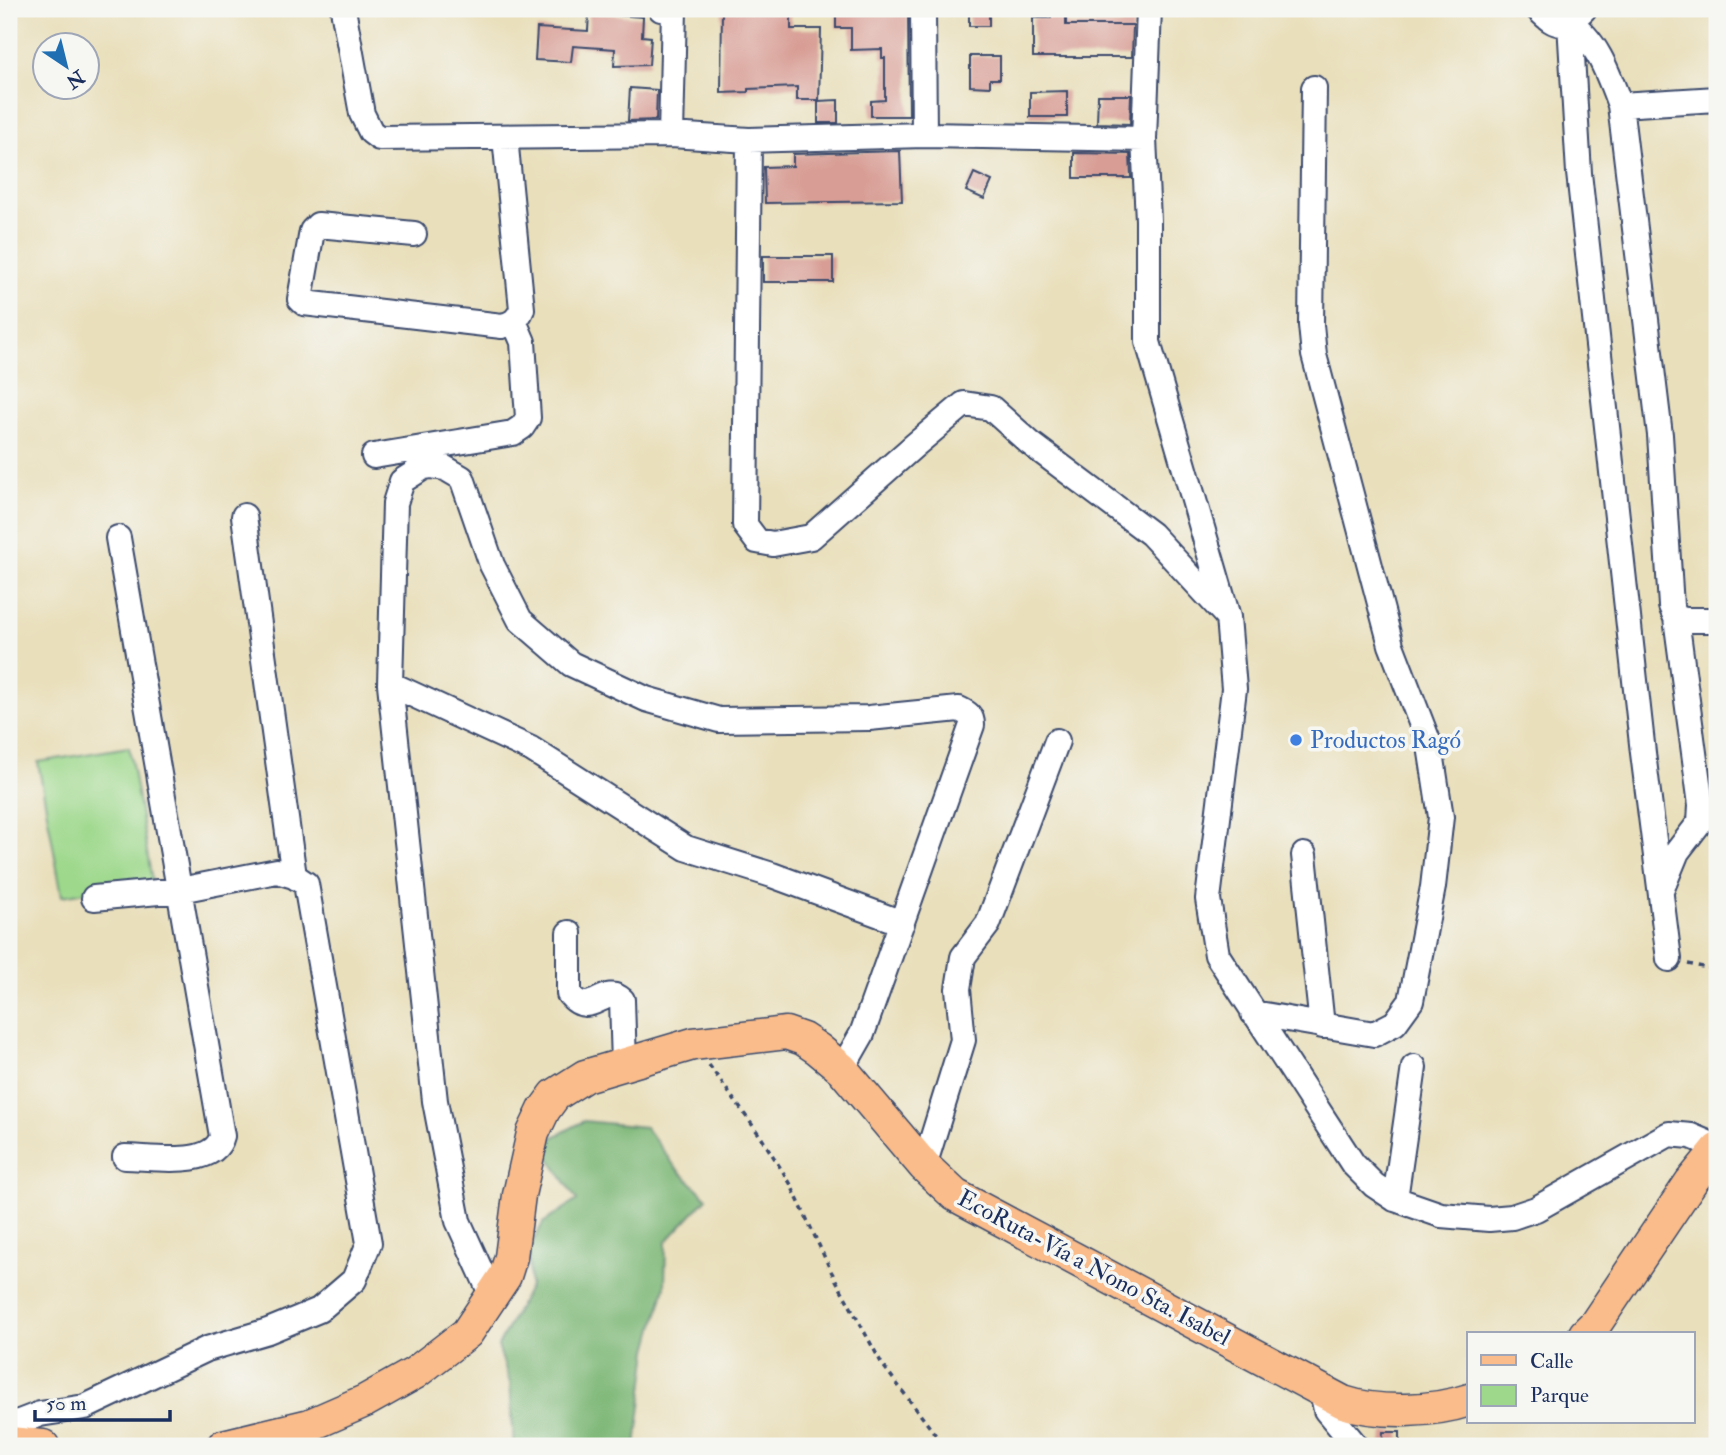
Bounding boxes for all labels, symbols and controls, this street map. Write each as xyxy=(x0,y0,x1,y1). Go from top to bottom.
north arrow xyxy=(32,32,102,102)
text: N xyxy=(61,64,90,94)
place label: Productos Ragó xyxy=(1310,725,1461,756)
marker: Productos Ragó xyxy=(1288,732,1304,748)
street label: EcoRuta-Vía a Nono Sta. Isabel xyxy=(952,1183,1236,1353)
legend xyxy=(1467,1332,1694,1424)
text: Calle xyxy=(1530,1348,1574,1375)
scale bar xyxy=(35,1378,170,1422)
text: Parque xyxy=(1530,1382,1589,1409)
text: 50 m xyxy=(46,1390,87,1417)

